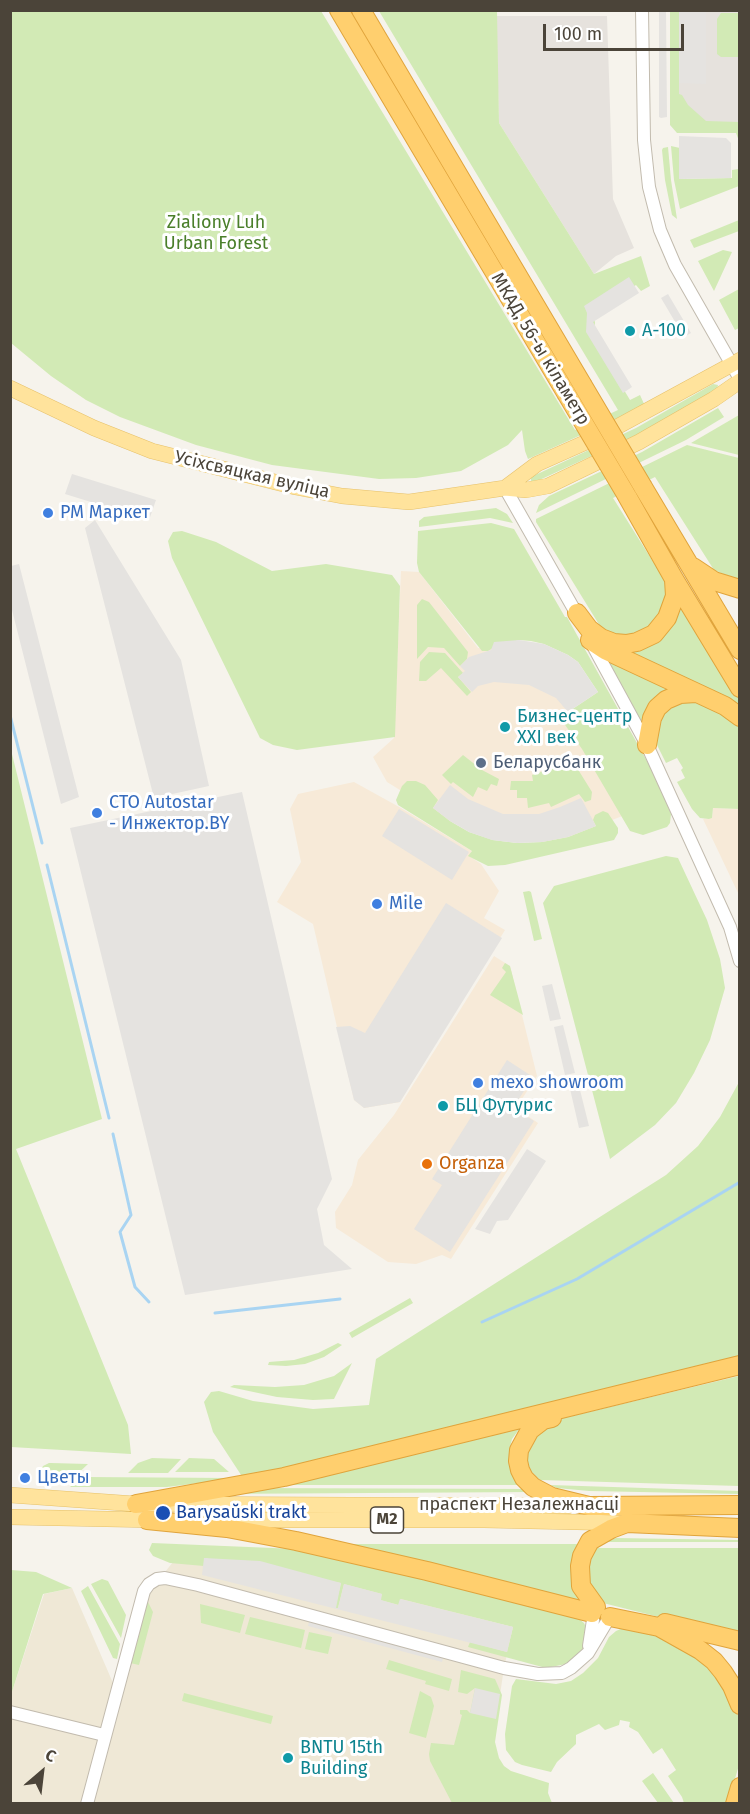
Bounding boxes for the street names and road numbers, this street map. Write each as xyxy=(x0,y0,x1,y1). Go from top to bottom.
street label: МКАД, 56-ы кіламетр xyxy=(486,269,594,429)
street label: Усіхсвяцкая вуліца xyxy=(172,447,332,503)
street label: праспект Незалежнасці xyxy=(419,1494,619,1516)
road number: М2 xyxy=(370,1507,404,1533)

